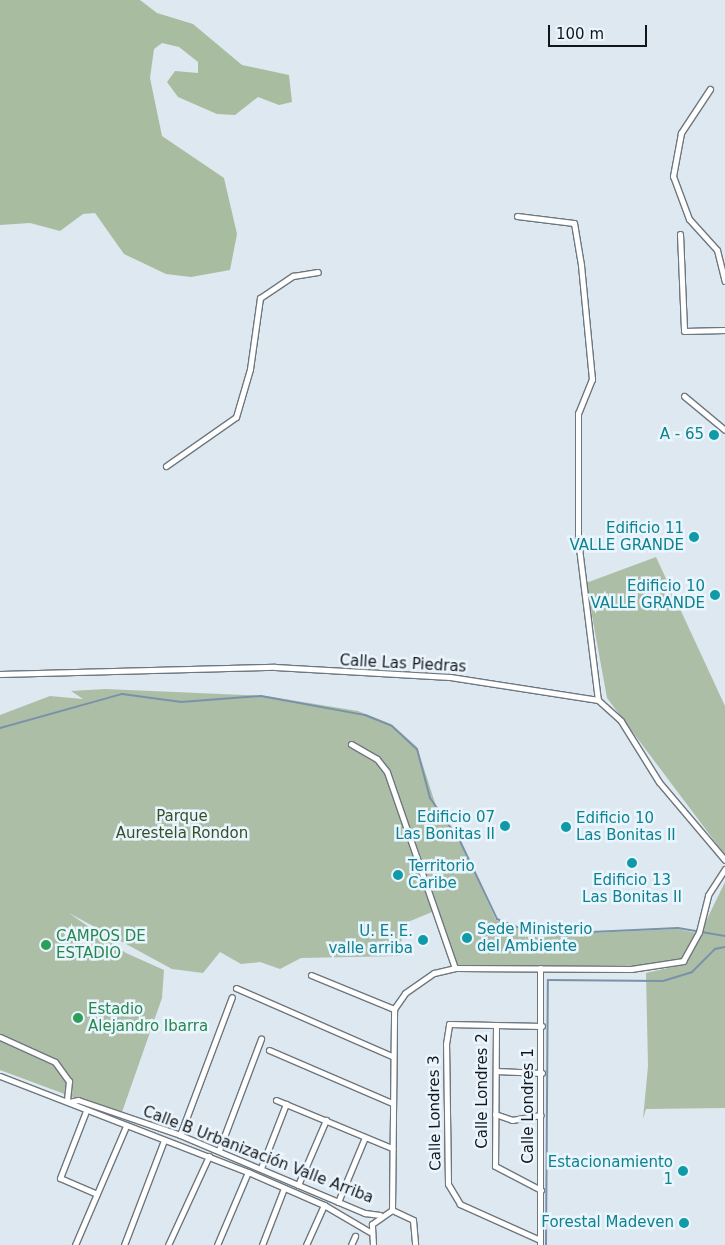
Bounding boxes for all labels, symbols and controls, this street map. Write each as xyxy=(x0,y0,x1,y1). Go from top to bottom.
scale bar xyxy=(550,15,649,47)
text: 100 m xyxy=(556,25,604,43)
place label: A - 65 xyxy=(660,426,704,444)
marker: A - 65 xyxy=(708,429,720,441)
place label: Edificio 11 VALLE GRANDE xyxy=(570,519,684,554)
marker: Edificio 11 VALLE GRANDE xyxy=(688,531,700,543)
place label: Edificio 10 VALLE GRANDE xyxy=(591,577,705,612)
marker: Edificio 10 VALLE GRANDE xyxy=(709,589,721,601)
street label: Calle Las Piedras xyxy=(339,652,467,676)
park label: Parque Aurestela Rondon xyxy=(116,807,248,842)
place label: Edificio 07 Las Bonitas II xyxy=(395,808,495,843)
place label: Edificio 10 Las Bonitas II xyxy=(576,809,676,844)
marker: Edificio 07 Las Bonitas II xyxy=(499,820,511,832)
marker: Edificio 10 Las Bonitas II xyxy=(560,821,572,833)
place label: Territorio Caribe xyxy=(408,857,475,892)
marker: Edificio 13 Las Bonitas II xyxy=(626,857,638,869)
marker: Territorio Caribe xyxy=(392,869,404,881)
place label: Edificio 13 Las Bonitas II xyxy=(582,871,682,906)
place label: Sede Ministerio del Ambiente xyxy=(477,920,592,955)
place label: U. E. E. valle arriba xyxy=(328,922,413,957)
place label: CAMPOS DE ESTADIO xyxy=(56,927,146,962)
marker: Sede Ministerio del Ambiente xyxy=(461,932,473,944)
marker: U. E. E. valle arriba xyxy=(417,934,429,946)
marker: CAMPOS DE ESTADIO xyxy=(40,939,52,951)
place label: Estadio Alejandro Ibarra xyxy=(88,1000,208,1035)
marker: Estadio Alejandro Ibarra xyxy=(72,1012,84,1024)
street label: Calle Londres 2 xyxy=(474,1033,492,1149)
street label: Calle Londres 1 xyxy=(520,1048,538,1164)
street label: Calle Londres 3 xyxy=(425,1055,445,1171)
street label: Calle B Urbanización Valle Arriba xyxy=(140,1103,376,1207)
place label: Estacionamiento 1 xyxy=(548,1153,673,1188)
marker: Estacionamiento 1 xyxy=(677,1165,689,1177)
place label: Forestal Madeven xyxy=(541,1214,674,1232)
marker: Forestal Madeven xyxy=(678,1217,690,1229)

